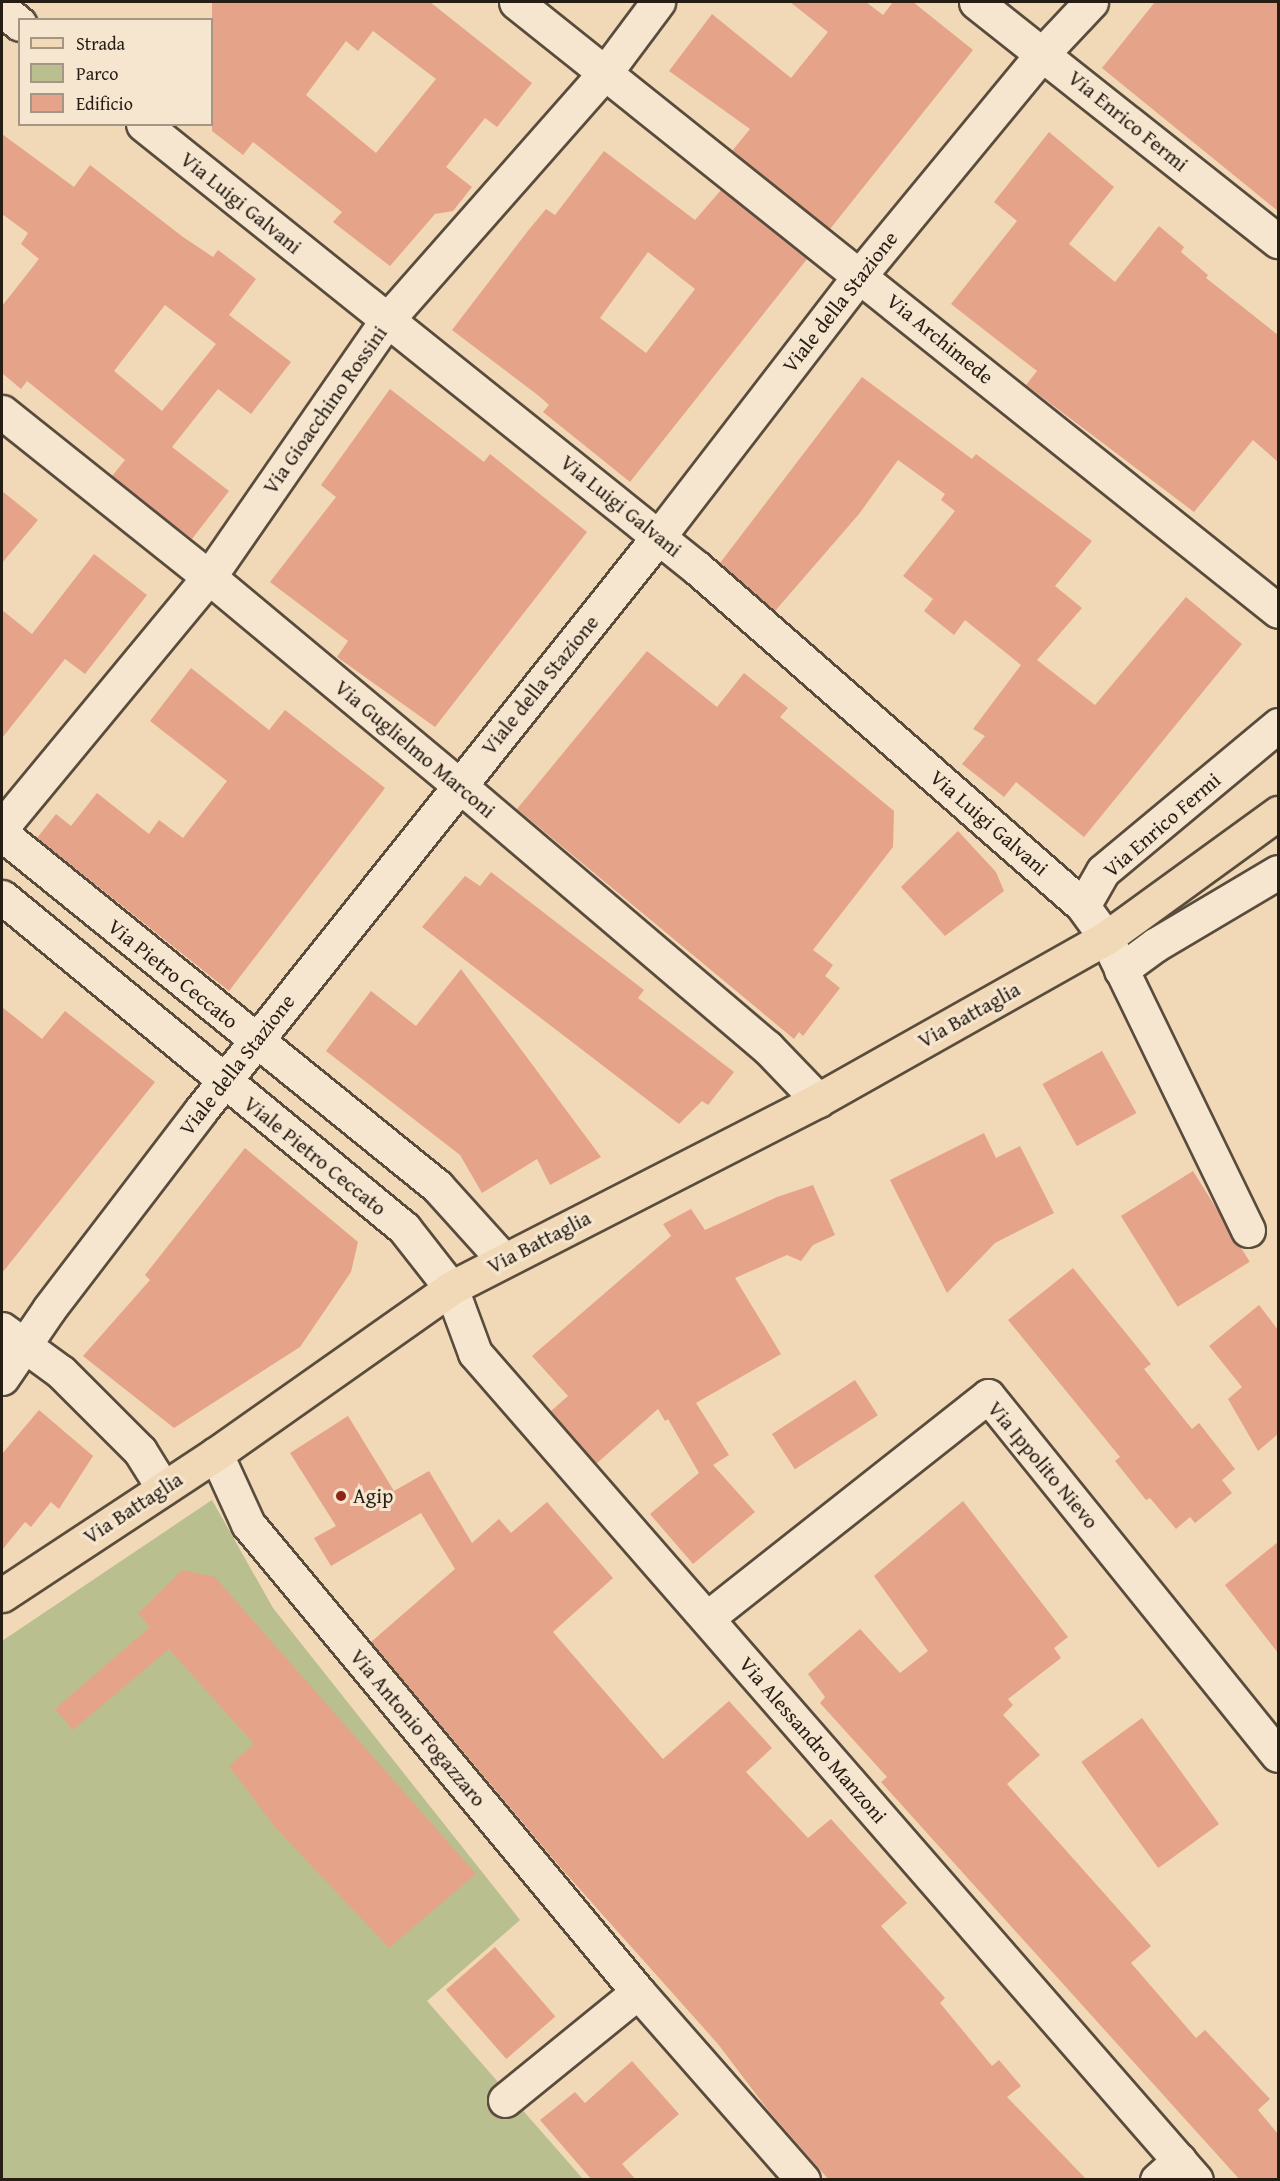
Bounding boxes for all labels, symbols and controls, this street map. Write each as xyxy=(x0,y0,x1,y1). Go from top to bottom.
legend xyxy=(18,18,213,126)
text: Strada xyxy=(76,30,125,57)
text: Parco xyxy=(76,60,119,87)
street label: Via Enrico Fermi xyxy=(1063,65,1193,177)
text: Edificio xyxy=(76,90,133,117)
street label: Via Luigi Galvani xyxy=(175,146,307,260)
street label: Viale della Stazione xyxy=(777,226,903,378)
street label: Via Archimede xyxy=(882,288,998,390)
street label: Via Gioacchino Rossini xyxy=(258,321,392,499)
street label: Via Luigi Galvani xyxy=(555,449,687,563)
street label: Viale della Stazione xyxy=(476,610,604,760)
street label: Via Guglielmo Marconi xyxy=(330,675,500,823)
street label: Via Luigi Galvani xyxy=(925,765,1053,881)
street label: Via Enrico Fermi xyxy=(1098,767,1226,883)
street label: Via Pietro Ceccato xyxy=(103,914,243,1034)
street label: Via Battaglia xyxy=(913,977,1025,1053)
street label: Viale della Stazione xyxy=(174,989,300,1141)
street label: Viale Pietro Ceccato xyxy=(239,1091,391,1221)
street label: Via Battaglia xyxy=(483,1205,595,1279)
street label: Via Ippolito Nievo xyxy=(982,1396,1104,1534)
street label: Via Battaglia xyxy=(79,1467,187,1549)
place label: Agip xyxy=(353,1483,393,1509)
marker: Agip xyxy=(334,1489,348,1503)
street label: Via Antonio Fogazzaro xyxy=(345,1644,491,1812)
street label: Via Alessandro Manzoni xyxy=(734,1652,892,1828)

